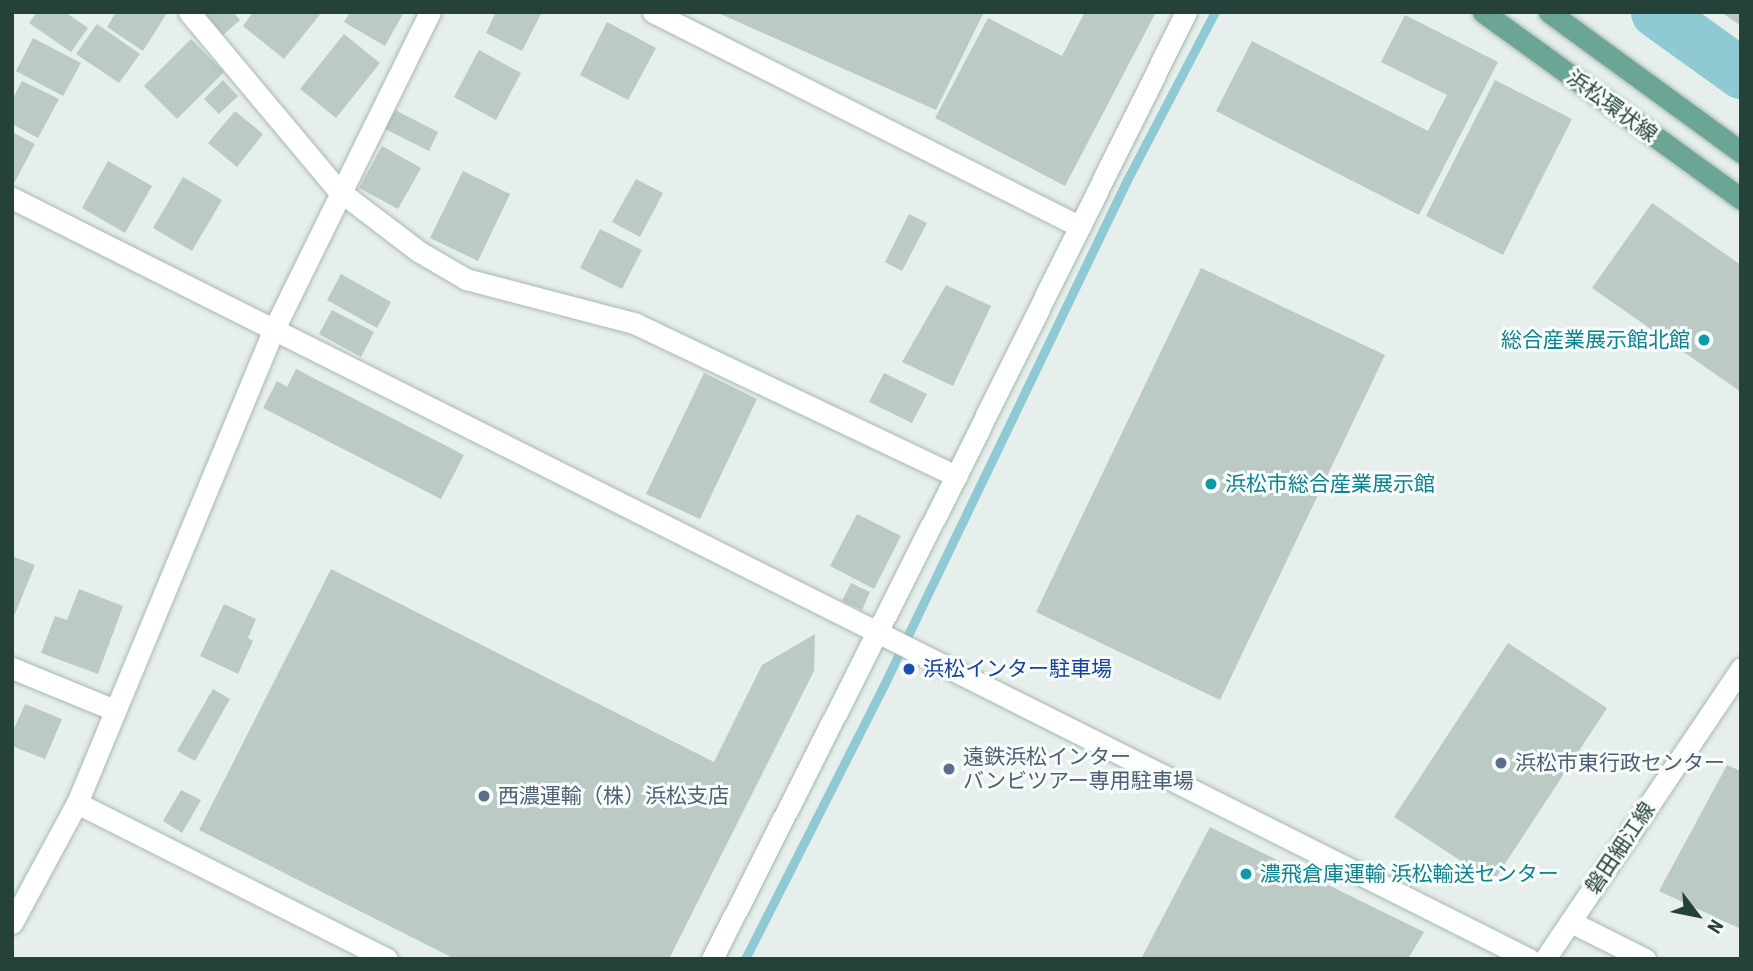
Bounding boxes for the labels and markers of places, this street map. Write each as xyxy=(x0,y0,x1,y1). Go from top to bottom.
place label: 総合産業展示館北館 xyxy=(1501,327,1690,353)
marker: 総合産業展示館北館 xyxy=(1696,332,1712,348)
place label: 浜松市総合産業展示館 xyxy=(1225,471,1435,497)
marker: 浜松市総合産業展示館 xyxy=(1203,476,1219,492)
place label: 浜松インター駐車場 xyxy=(923,656,1112,682)
marker: 浜松インター駐車場 xyxy=(901,661,917,677)
place label: 遠鉄浜松インター バンビツアー専用駐車場 xyxy=(963,744,1193,794)
place label: 浜松市東行政センター xyxy=(1515,750,1725,776)
marker: 浜松市東行政センター xyxy=(1493,755,1509,771)
marker: 遠鉄浜松インター バンビツアー専用駐車場 xyxy=(941,761,957,777)
place label: 西濃運輸（株）浜松支店 xyxy=(498,783,729,809)
marker: 西濃運輸（株）浜松支店 xyxy=(476,788,492,804)
place label: 濃飛倉庫運輸 浜松輸送センター xyxy=(1260,861,1559,887)
marker: 濃飛倉庫運輸 浜松輸送センター xyxy=(1238,866,1254,882)

